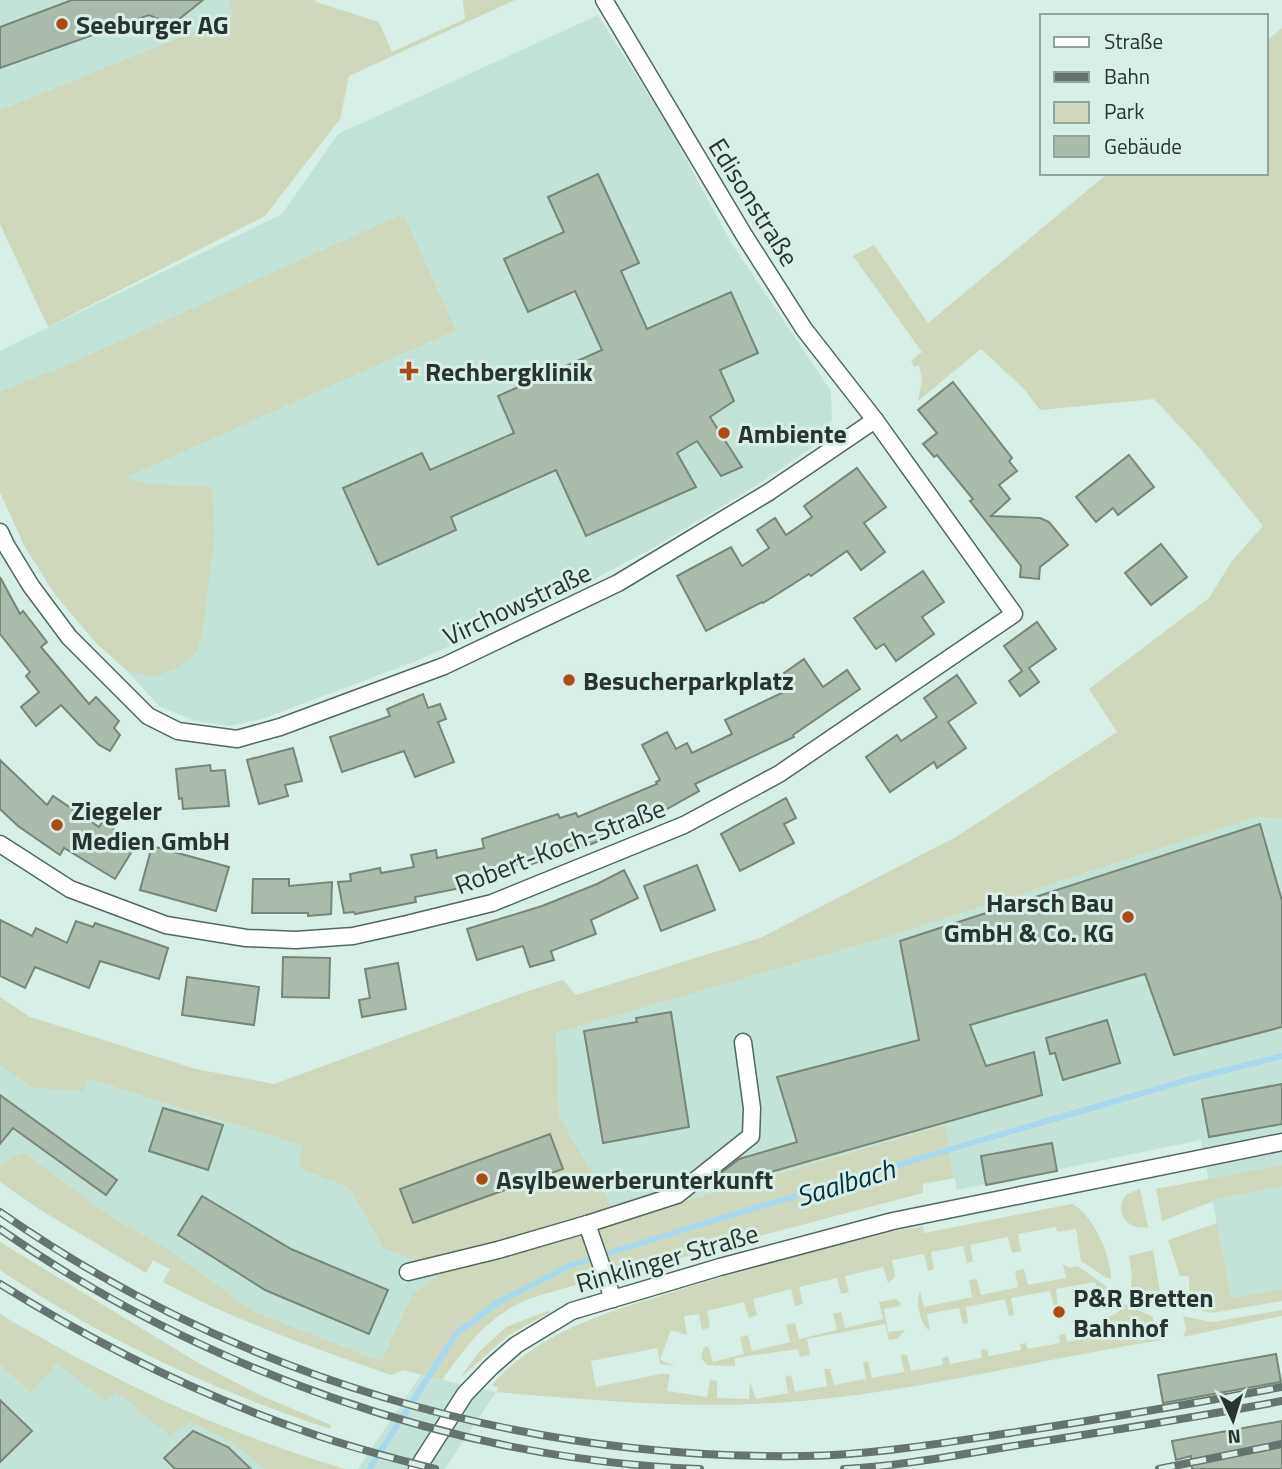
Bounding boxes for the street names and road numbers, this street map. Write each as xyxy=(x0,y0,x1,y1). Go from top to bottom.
street label: Edisonstraße xyxy=(699,130,809,274)
street label: Virchowstraße xyxy=(436,553,598,655)
street label: Robert-Koch-Straße xyxy=(449,788,671,904)
street label: Rinklinger Straße xyxy=(571,1213,763,1303)

